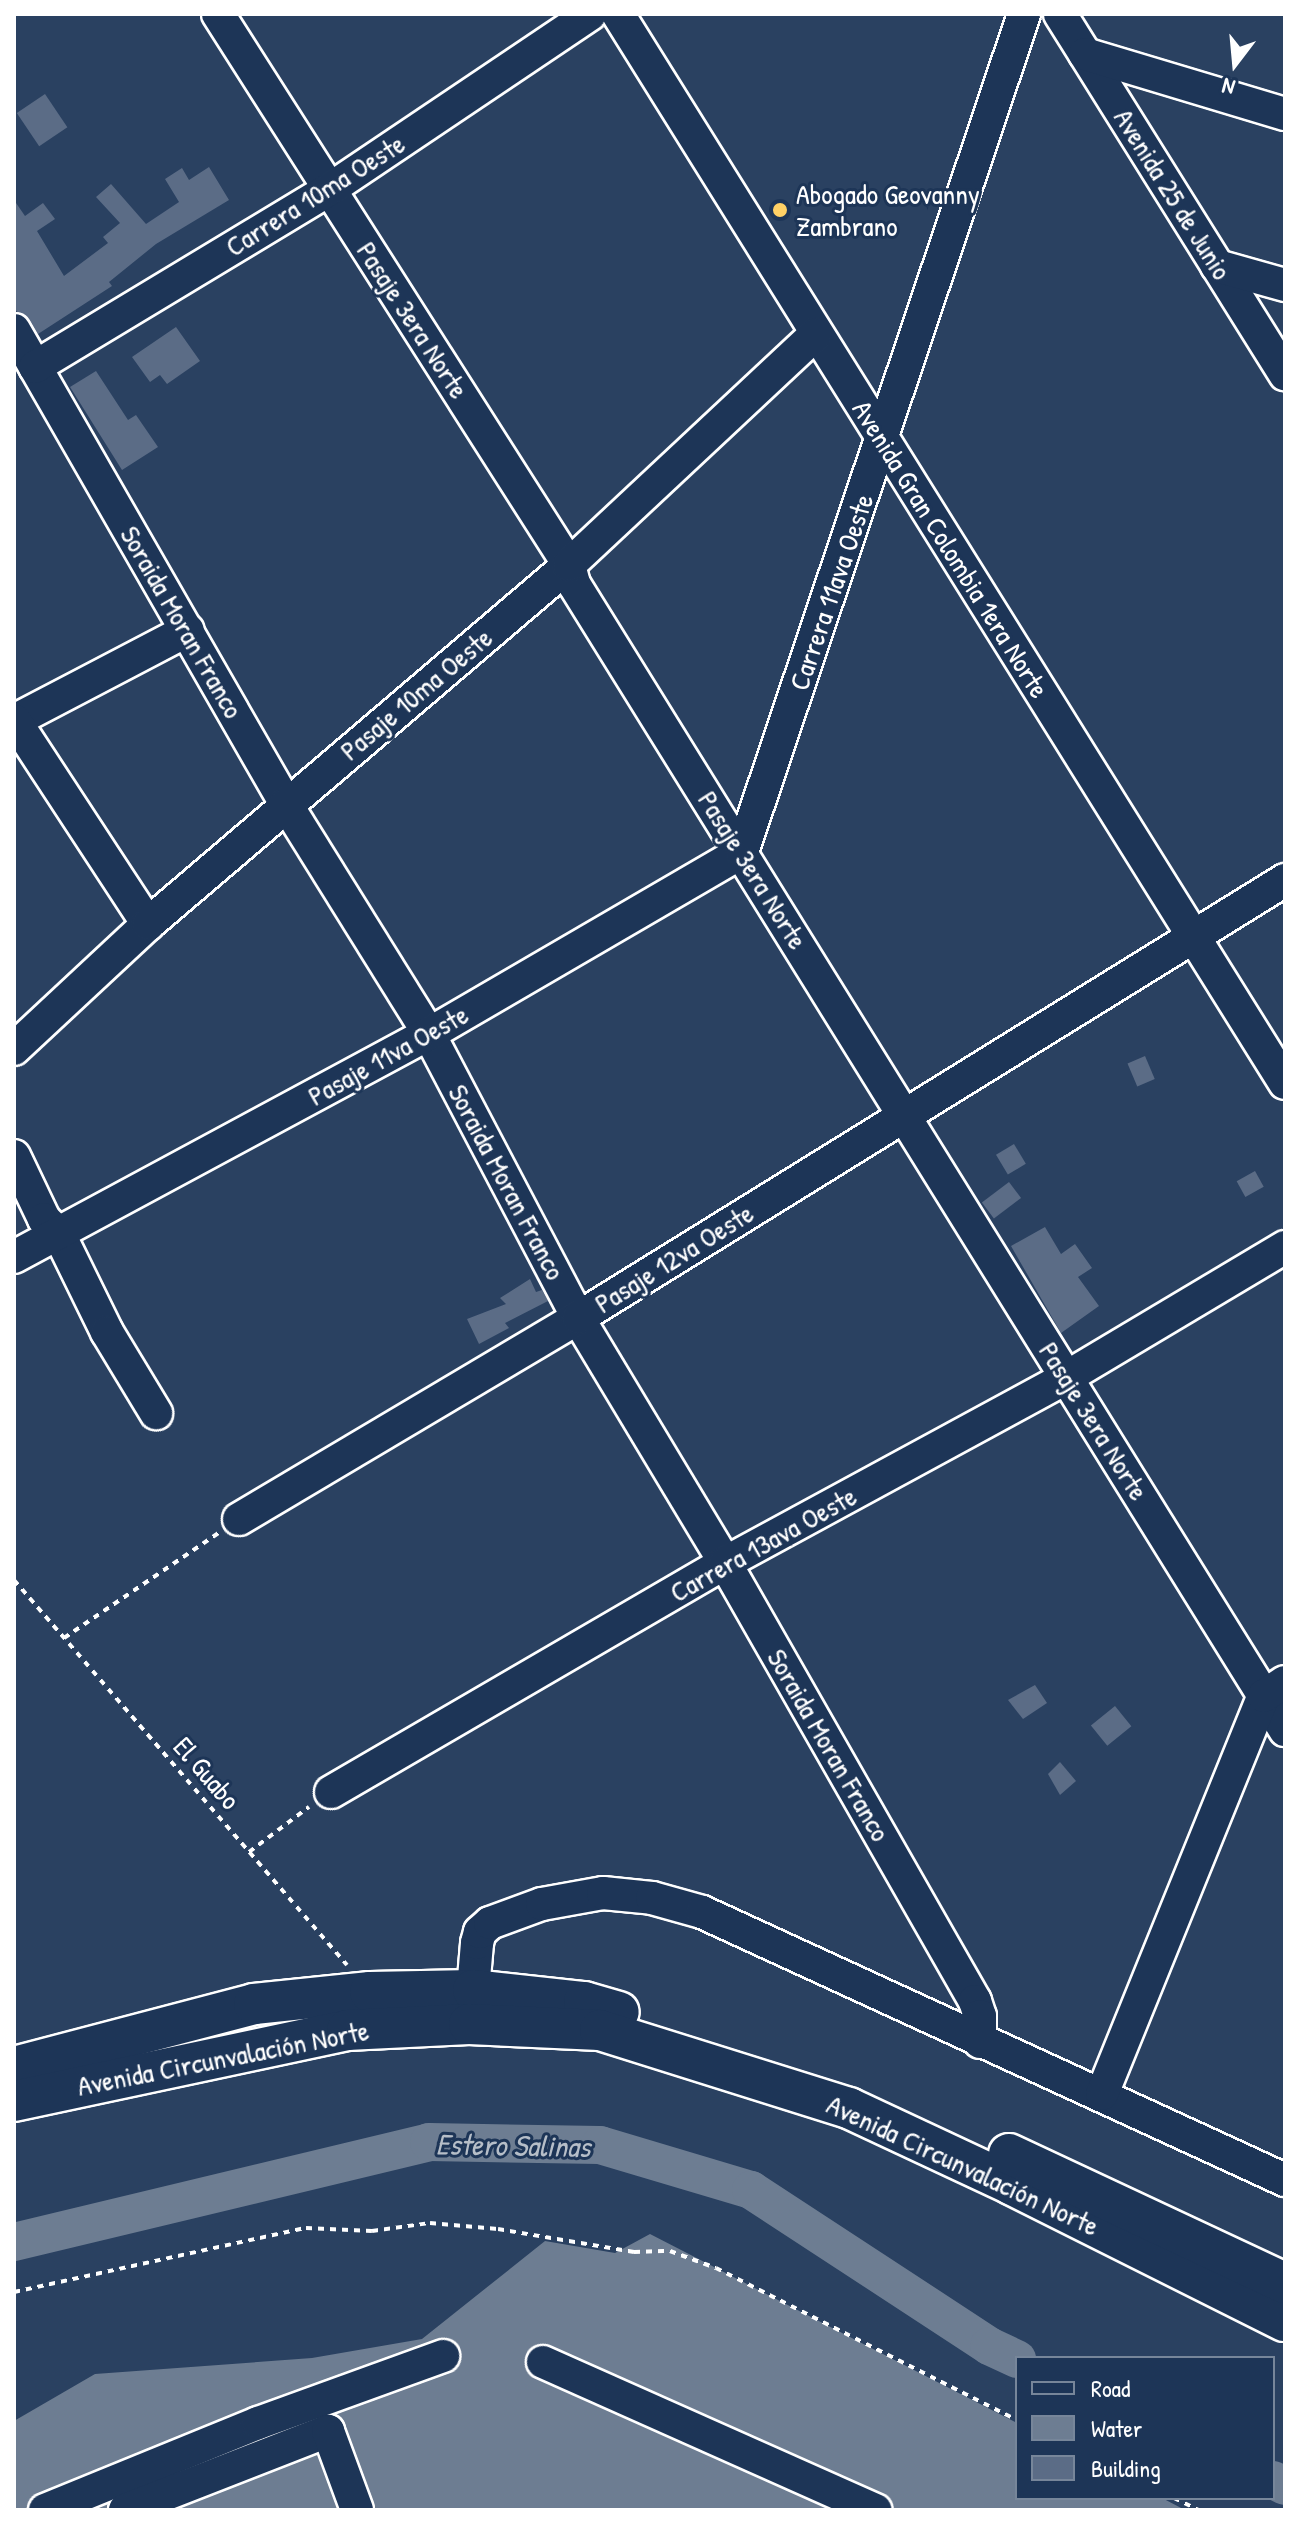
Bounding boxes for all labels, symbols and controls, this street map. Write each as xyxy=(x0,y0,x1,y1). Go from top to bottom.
north arrow xyxy=(1195,24,1275,104)
text: N xyxy=(1219,71,1238,103)
street label: Avenida 25 de Junio xyxy=(1107,102,1239,286)
street label: Carrera 10ma Oeste xyxy=(219,127,411,263)
place label: Abogado Geovanny Zambrano xyxy=(796,177,980,243)
marker: Abogado Geovanny Zambrano xyxy=(771,201,789,219)
street label: Pasaje 3era Norte xyxy=(350,235,476,405)
street label: Avenida Gran Colombia 1era Norte xyxy=(845,394,1057,704)
street label: Carrera 11ava Oeste xyxy=(782,489,880,695)
street label: Soraida Moran Franco xyxy=(113,520,251,724)
street label: Pasaje 10ma Oeste xyxy=(333,621,499,767)
street label: Pasaje 3era Norte xyxy=(691,785,815,955)
street label: Pasaje 11va Oeste xyxy=(302,997,474,1113)
street label: Soraida Moran Franco xyxy=(441,1079,573,1285)
street label: Pasaje 12va Oeste xyxy=(589,1196,759,1320)
street label: Pasaje 3era Norte xyxy=(1032,1336,1156,1506)
street label: Carrera 13ava Oeste xyxy=(664,1479,862,1609)
street label: Soraida Moran Franco xyxy=(760,1643,898,1847)
street label: El Guabo xyxy=(167,1730,247,1816)
street label: Avenida Circunvalación Norte xyxy=(74,2013,372,2103)
street label: Avenida Circunvalación Norte xyxy=(822,2087,1104,2243)
water label: Estero Salinas xyxy=(435,2126,591,2164)
legend xyxy=(1015,2356,1275,2500)
text: Road xyxy=(1091,2372,1130,2404)
text: Water xyxy=(1091,2412,1142,2444)
text: Building xyxy=(1091,2452,1161,2484)

